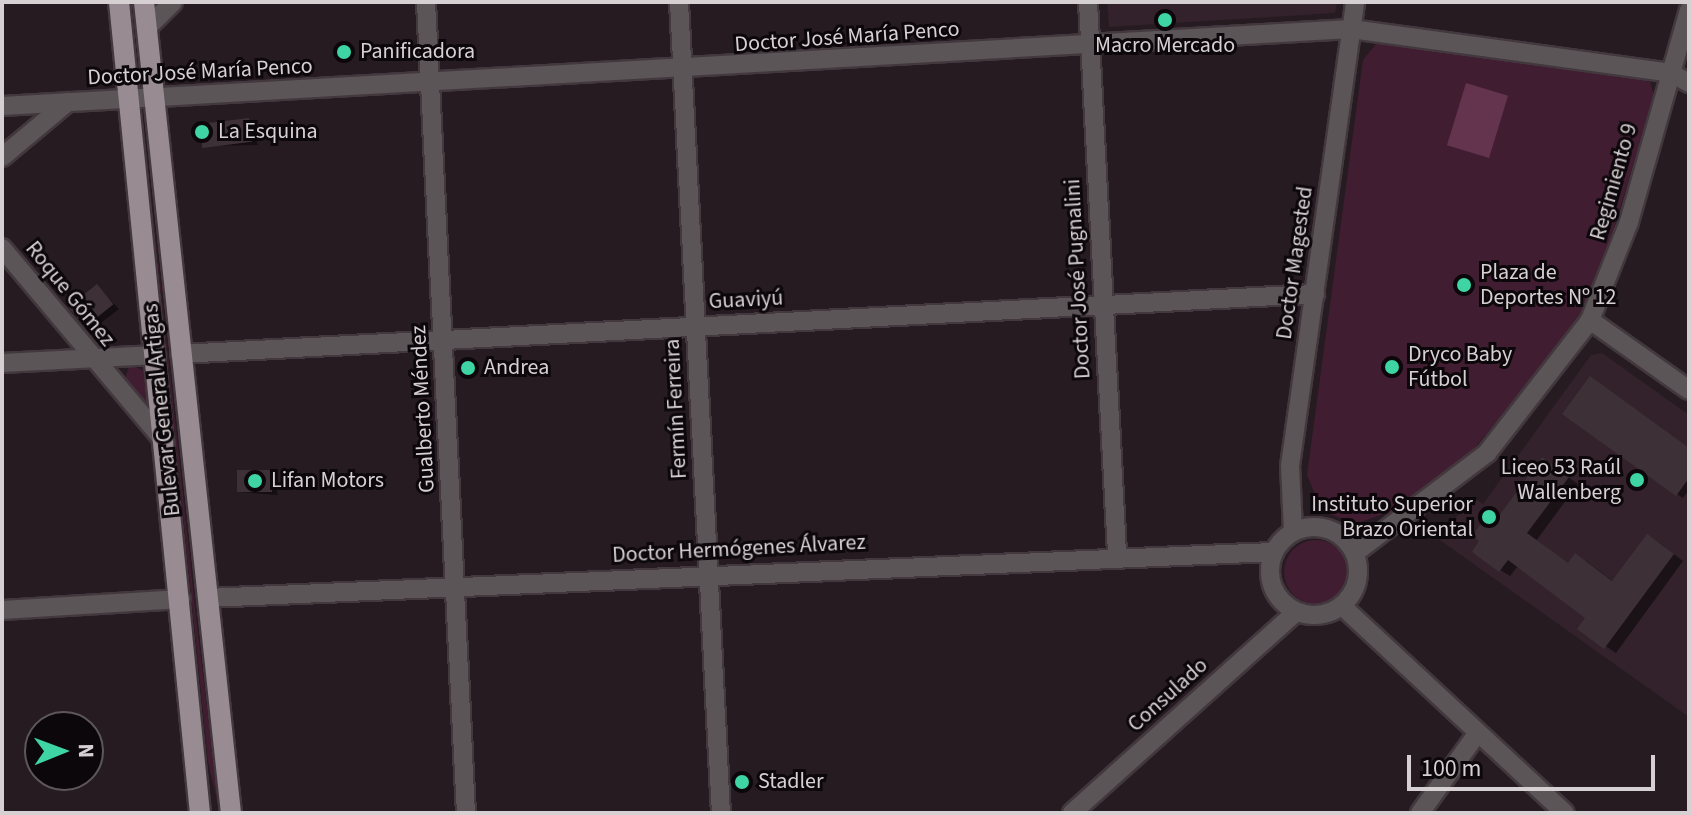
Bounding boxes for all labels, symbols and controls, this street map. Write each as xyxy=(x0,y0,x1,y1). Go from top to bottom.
marker: Macro Mercado xyxy=(1156,11,1174,29)
street label: Doctor José María Penco xyxy=(734,16,960,58)
place label: Macro Mercado xyxy=(1095,33,1235,59)
place label: Panificadora xyxy=(360,39,475,65)
marker: Panificadora xyxy=(335,43,353,61)
street label: Doctor José María Penco xyxy=(87,53,313,91)
place label: La Esquina xyxy=(218,119,318,145)
street label: Regimiento 9 xyxy=(1585,120,1643,244)
marker: La Esquina xyxy=(193,123,211,141)
street label: Doctor José Pugnalini xyxy=(1060,178,1096,380)
street label: Doctor Magested xyxy=(1271,185,1319,341)
street label: Roque Gómez xyxy=(20,236,120,352)
place label: Plaza de Deportes Nº 12 xyxy=(1480,259,1616,310)
marker: Plaza de Deportes Nº 12 xyxy=(1455,276,1473,294)
street label: Guaviyú xyxy=(708,285,784,315)
street label: Bulevar General Artigas xyxy=(138,302,186,518)
street label: Gualberto Méndez xyxy=(405,325,441,493)
street label: Fermín Ferreira xyxy=(659,338,693,480)
place label: Dryco Baby Fútbol xyxy=(1408,341,1512,392)
place label: Andrea xyxy=(484,355,549,381)
marker: Dryco Baby Fútbol xyxy=(1383,358,1401,376)
marker: Andrea xyxy=(459,359,477,377)
place label: Liceo 53 Raúl Wallenberg xyxy=(1501,454,1621,506)
place label: Lifan Motors xyxy=(271,468,384,494)
marker: Liceo 53 Raúl Wallenberg xyxy=(1628,471,1646,489)
marker: Lifan Motors xyxy=(246,472,264,490)
place label: Instituto Superior Brazo Oriental xyxy=(1311,491,1473,542)
marker: Instituto Superior Brazo Oriental xyxy=(1480,508,1498,526)
street label: Doctor Hermógenes Álvarez xyxy=(612,529,866,569)
street label: Consulado xyxy=(1123,652,1213,738)
north arrow xyxy=(24,711,104,791)
scale bar xyxy=(1411,739,1659,789)
text: N xyxy=(70,743,102,758)
text: 100 m xyxy=(1421,751,1481,786)
place label: Stadler xyxy=(758,769,824,795)
marker: Stadler xyxy=(733,773,751,791)

